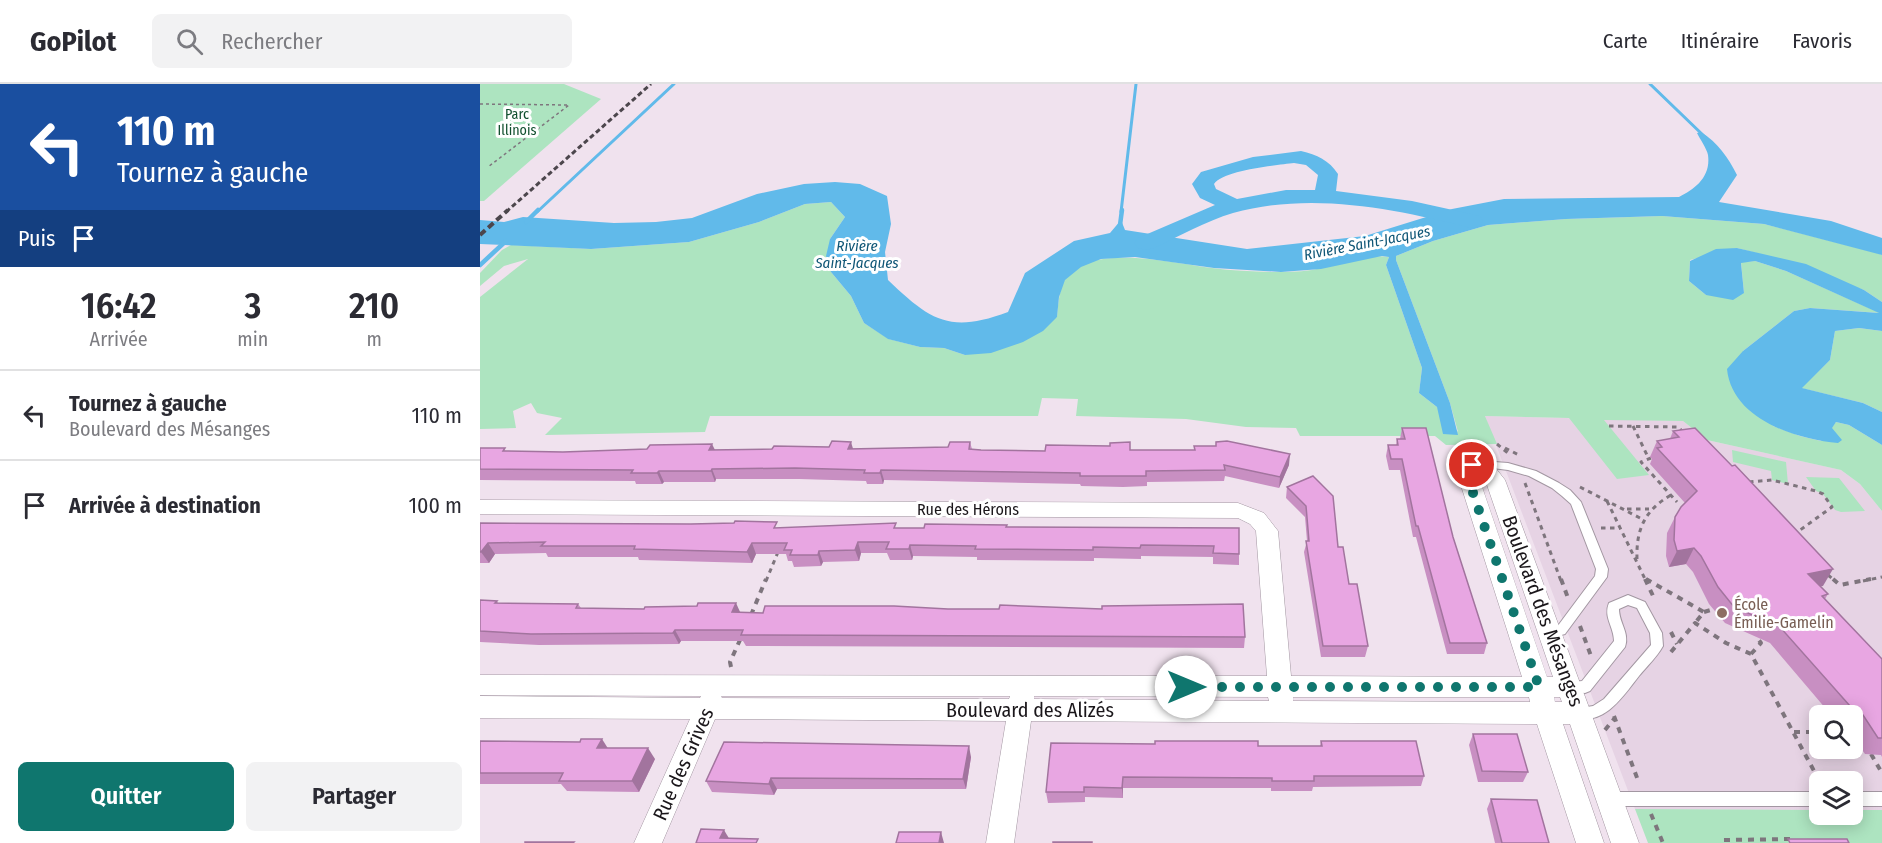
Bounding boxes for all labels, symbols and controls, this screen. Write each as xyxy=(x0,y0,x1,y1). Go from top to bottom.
search box xyxy=(152,14,572,68)
text: GoPilot xyxy=(30,25,116,58)
icon: search xyxy=(173,25,206,58)
text: Rechercher xyxy=(221,28,322,55)
text: Carte xyxy=(1603,28,1648,54)
text: Itinéraire xyxy=(1681,28,1759,54)
text: Favoris xyxy=(1792,28,1852,54)
text: 110 m xyxy=(117,106,216,156)
park label: Parc Illinois xyxy=(498,106,536,139)
icon: left xyxy=(18,108,96,186)
text: Tournez à gauche xyxy=(117,157,308,189)
icon: arrive xyxy=(67,222,100,255)
water label: Rivière Saint-Jacques xyxy=(1302,222,1432,264)
text: Puis xyxy=(18,225,55,252)
water label: Rivière Saint-Jacques xyxy=(814,237,899,272)
text: 16:42 xyxy=(81,284,157,328)
text: 3 xyxy=(244,284,261,328)
text: 210 xyxy=(349,284,399,328)
text: Arrivée xyxy=(90,327,148,351)
text: min xyxy=(237,327,268,351)
text: m xyxy=(366,327,382,351)
text: Tournez à gauche xyxy=(69,390,227,417)
icon: left xyxy=(18,399,51,432)
text: 110 m xyxy=(412,402,462,429)
text: Boulevard des Mésanges xyxy=(69,417,270,441)
pin xyxy=(1446,439,1497,490)
icon: arrive xyxy=(1455,448,1488,481)
icon: arrive xyxy=(18,489,51,522)
text: Arrivée à destination xyxy=(69,492,261,519)
text: 100 m xyxy=(408,492,462,519)
street label: Rue des Hérons xyxy=(917,500,1019,519)
street label: Boulevard des Mésanges xyxy=(1497,512,1589,710)
place label: École Émilie-Gamelin xyxy=(1734,595,1834,632)
marker: École Émilie-Gamelin xyxy=(1715,606,1729,620)
position arrow xyxy=(1154,655,1218,719)
street label: Boulevard des Alizés xyxy=(946,698,1114,722)
street label: Rue des Grives xyxy=(648,704,718,824)
map controls xyxy=(1809,705,1863,825)
button: search xyxy=(1809,705,1863,759)
button: Quitter xyxy=(18,762,234,831)
button: Partager xyxy=(246,762,462,831)
button: layers xyxy=(1809,771,1863,825)

